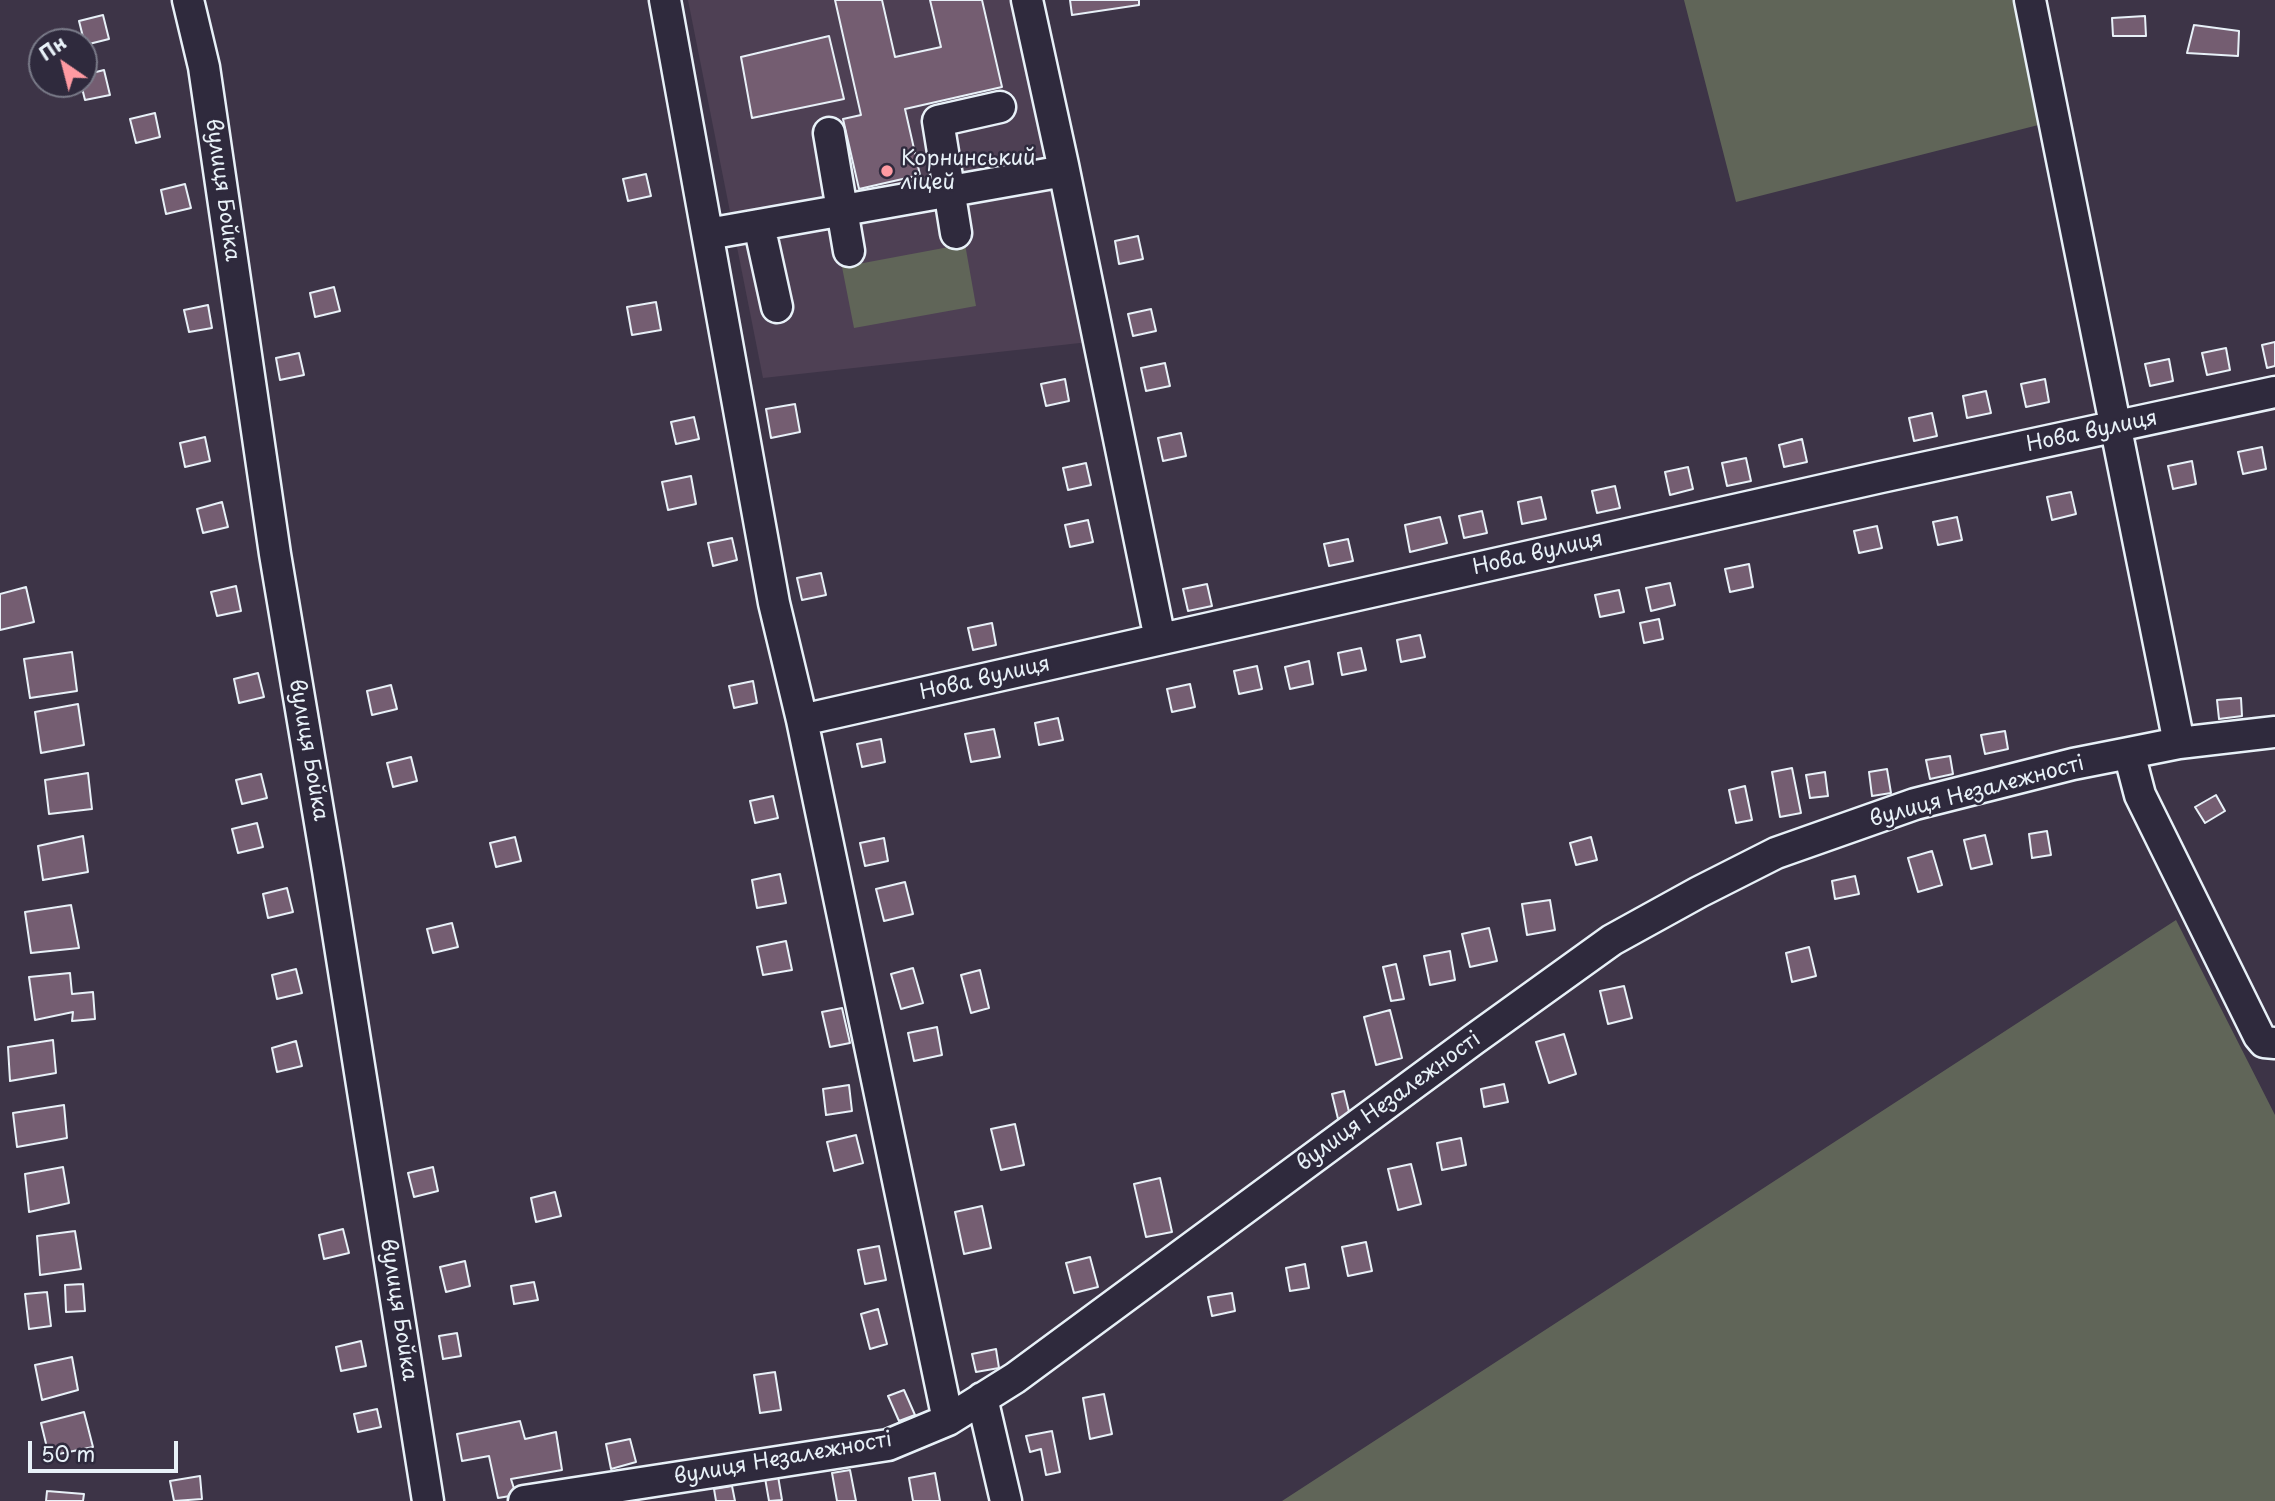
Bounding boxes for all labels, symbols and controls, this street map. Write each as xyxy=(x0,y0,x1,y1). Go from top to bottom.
north arrow xyxy=(28,28,98,98)
text: Пн xyxy=(33,28,71,67)
street label: вулиця Бойка xyxy=(200,117,244,263)
place label: Корнинський ліцей xyxy=(901,146,1036,196)
marker: Корнинський ліцей xyxy=(879,163,895,179)
street label: Нова вулиця xyxy=(2024,406,2160,458)
street label: Нова вулиця xyxy=(1470,527,1606,581)
street label: Нова вулиця xyxy=(917,652,1053,706)
street label: вулиця Бойка xyxy=(283,677,333,823)
street label: вулиця Незалежності xyxy=(1867,751,2087,833)
street label: вулиця Незалежності xyxy=(1292,1027,1486,1177)
street label: вулиця Бойка xyxy=(374,1237,422,1383)
street label: вулиця Незалежності xyxy=(672,1427,894,1491)
scale bar xyxy=(32,1428,182,1472)
text: 50 m xyxy=(41,1437,95,1469)

